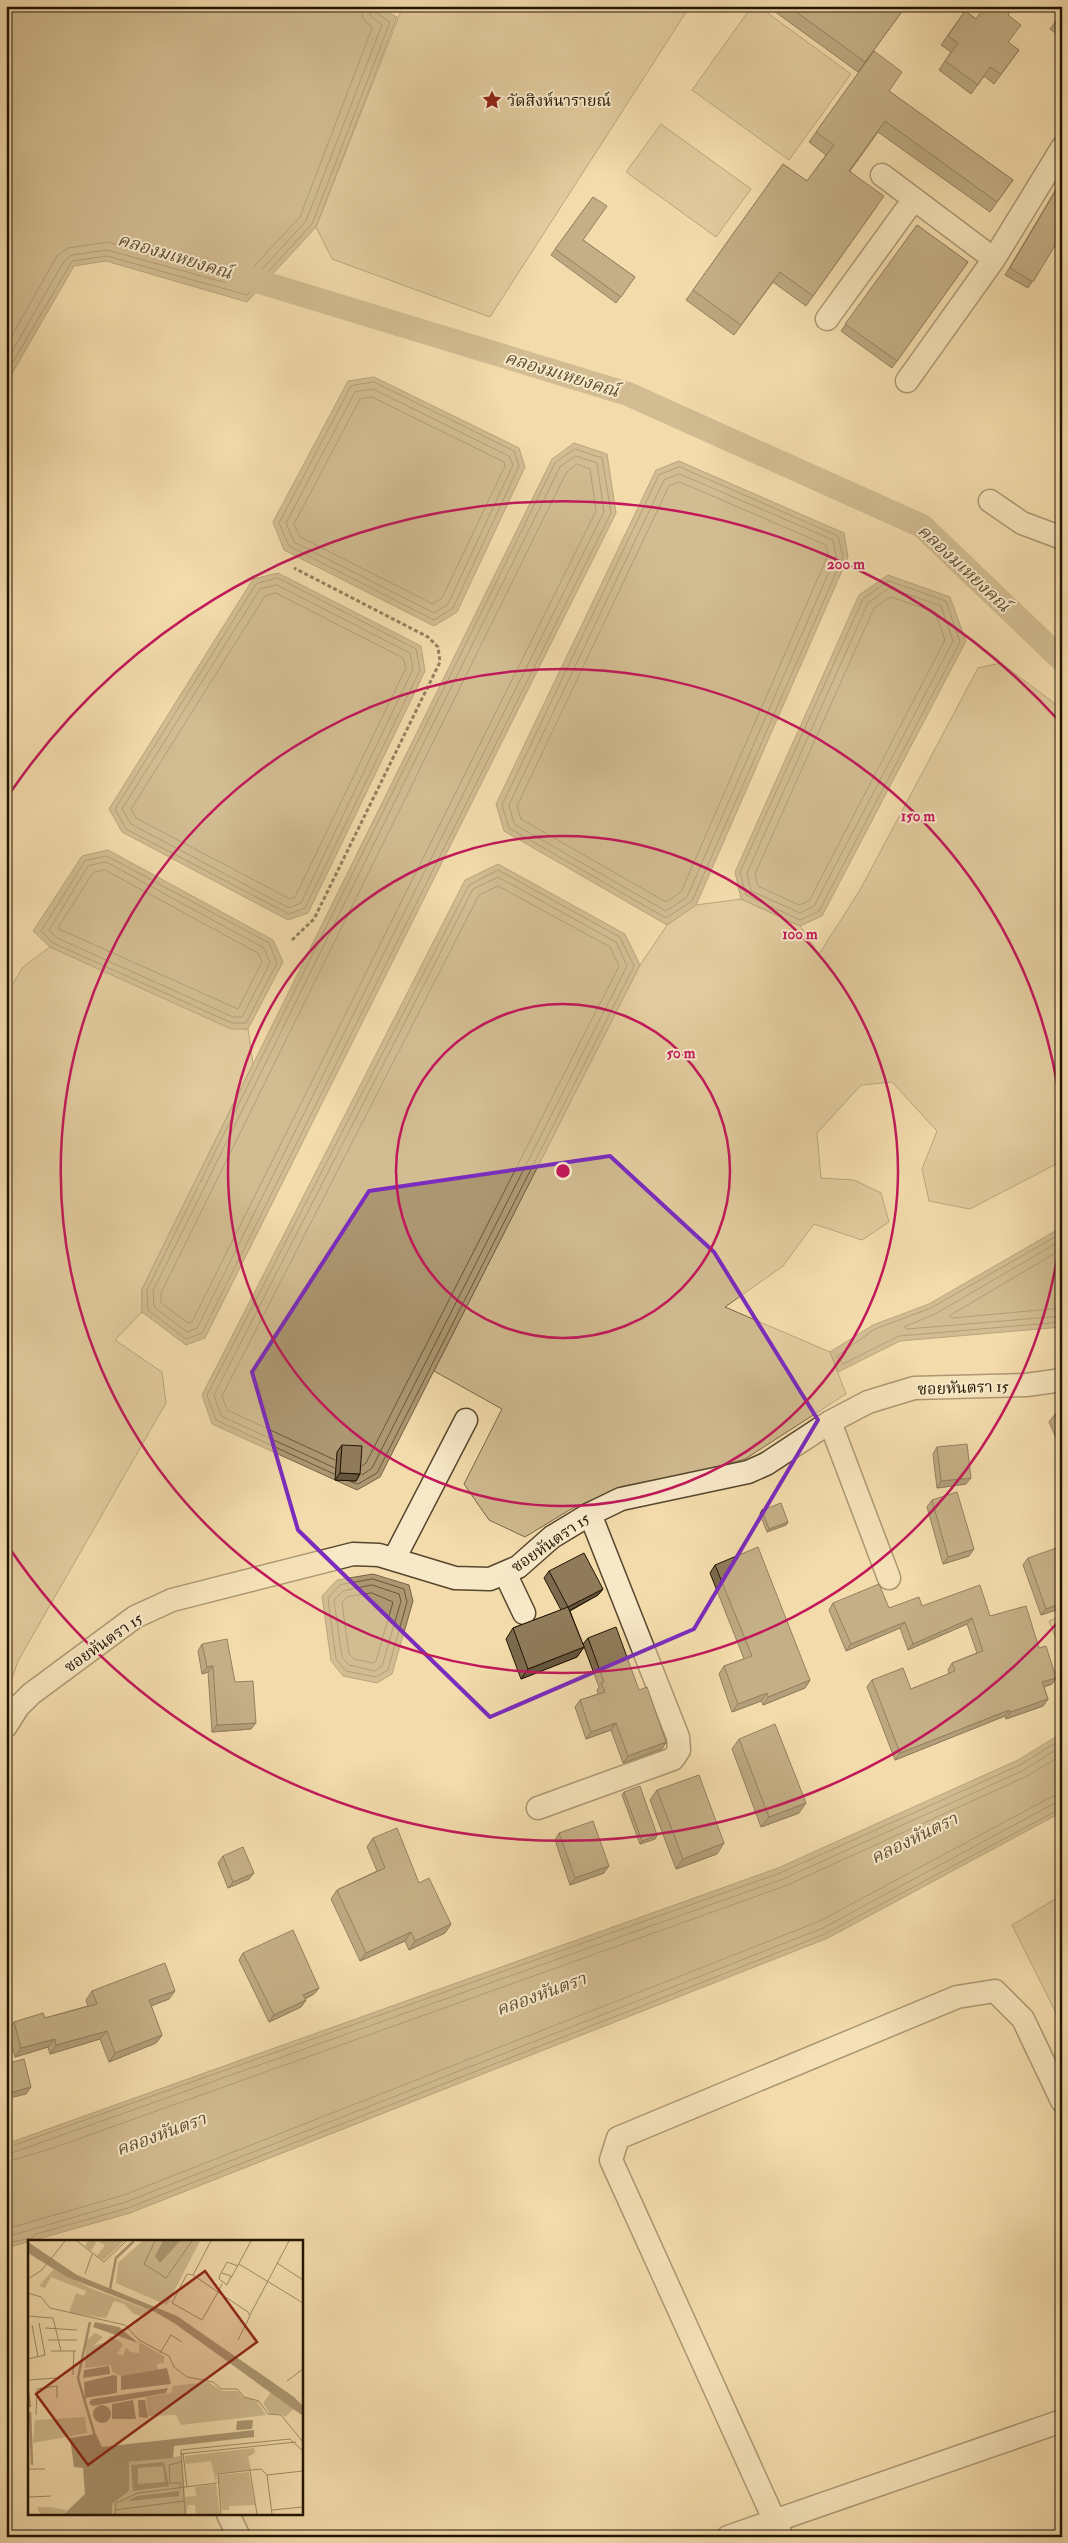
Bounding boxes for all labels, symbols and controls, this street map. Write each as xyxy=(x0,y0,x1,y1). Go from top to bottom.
place icon: วัดสิงห์นารายณ์ xyxy=(481,89,503,111)
place label: วัดสิงห์นารายณ์ xyxy=(507,91,611,111)
water label: คลองมเหยงคณ์ xyxy=(115,228,238,286)
water label: คลองมเหยงคณ์ xyxy=(502,346,625,404)
water label: คลองมเหยงคณ์ xyxy=(912,520,1017,619)
text: 200 m xyxy=(827,555,865,574)
text: 150 m xyxy=(901,807,935,826)
text: 100 m xyxy=(782,925,818,944)
text: 50 m xyxy=(667,1044,696,1063)
centre of rings xyxy=(554,1162,572,1180)
street label: ซอยหันตรา 15 xyxy=(917,1376,1009,1400)
street label: ซอยหันตรา 15 xyxy=(507,1508,594,1577)
street label: ซอยหันตรา 15 xyxy=(60,1608,147,1677)
water label: คลองหันตรา xyxy=(867,1807,963,1869)
water label: คลองหันตรา xyxy=(493,1967,590,2021)
water label: คลองหันตรา xyxy=(113,2107,210,2161)
inset map xyxy=(28,2240,302,2516)

